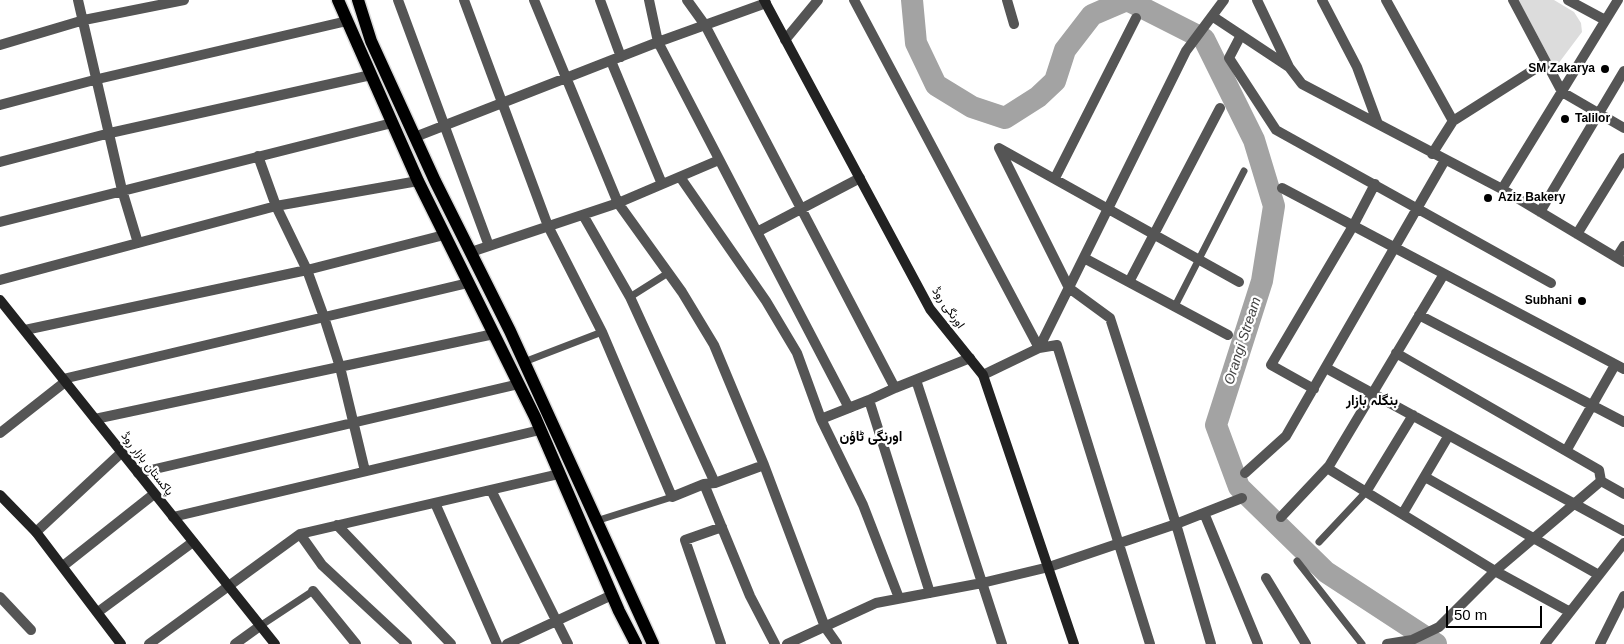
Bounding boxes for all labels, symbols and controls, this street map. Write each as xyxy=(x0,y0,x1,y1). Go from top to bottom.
place label: SM Zakarya xyxy=(1528,62,1595,76)
marker: SM Zakarya xyxy=(1599,63,1611,75)
place label: Talilor xyxy=(1575,112,1610,126)
marker: Talilor xyxy=(1559,113,1571,125)
place label: Aziz Bakery xyxy=(1498,191,1565,205)
marker: Aziz Bakery xyxy=(1482,192,1494,204)
street label: اورنگی روڈ xyxy=(929,285,967,331)
place label: Subhani xyxy=(1525,294,1572,308)
water label: Orangi Stream xyxy=(1221,295,1265,387)
marker: Subhani xyxy=(1576,295,1588,307)
district label: بنگلہ بازار xyxy=(1346,393,1398,409)
street label: پاکستان بازار روڈ xyxy=(118,429,176,499)
district label: اورنگی ٹاؤن xyxy=(840,429,902,445)
scale bar xyxy=(1449,596,1545,628)
text: 50 m xyxy=(1454,606,1487,623)

